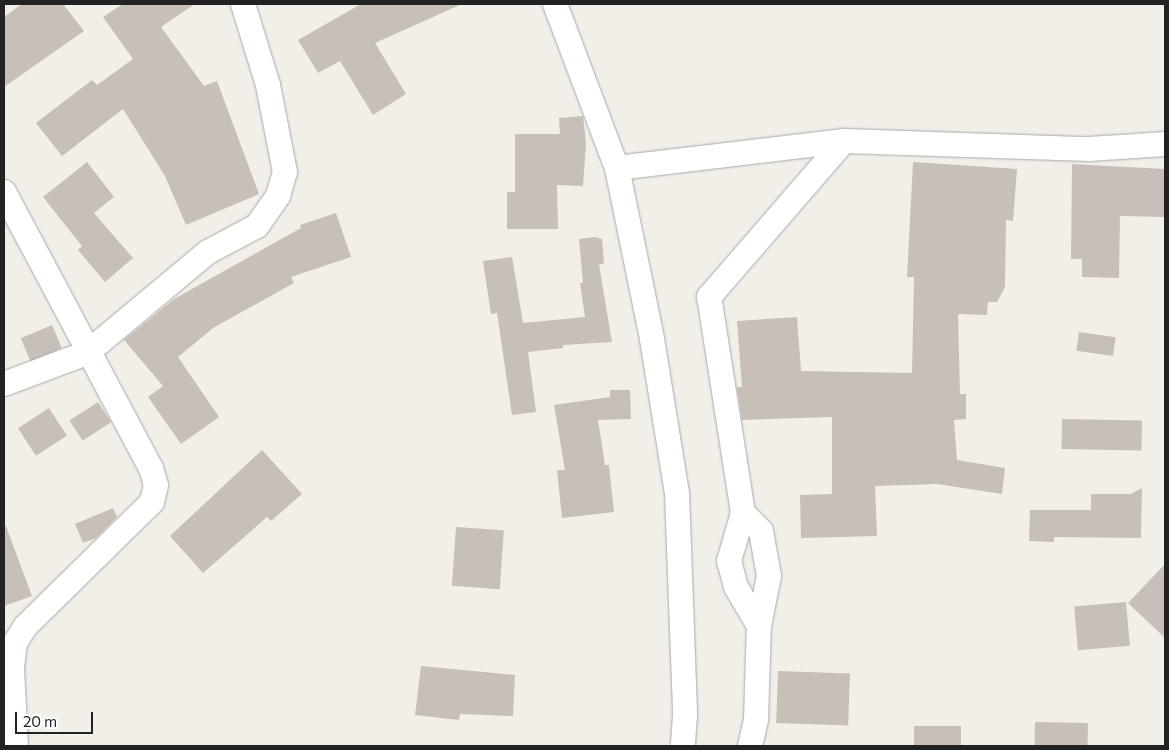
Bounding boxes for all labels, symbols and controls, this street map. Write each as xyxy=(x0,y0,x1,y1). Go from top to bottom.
scale bar xyxy=(18,702,95,734)
text: 20 m xyxy=(23,712,57,730)

